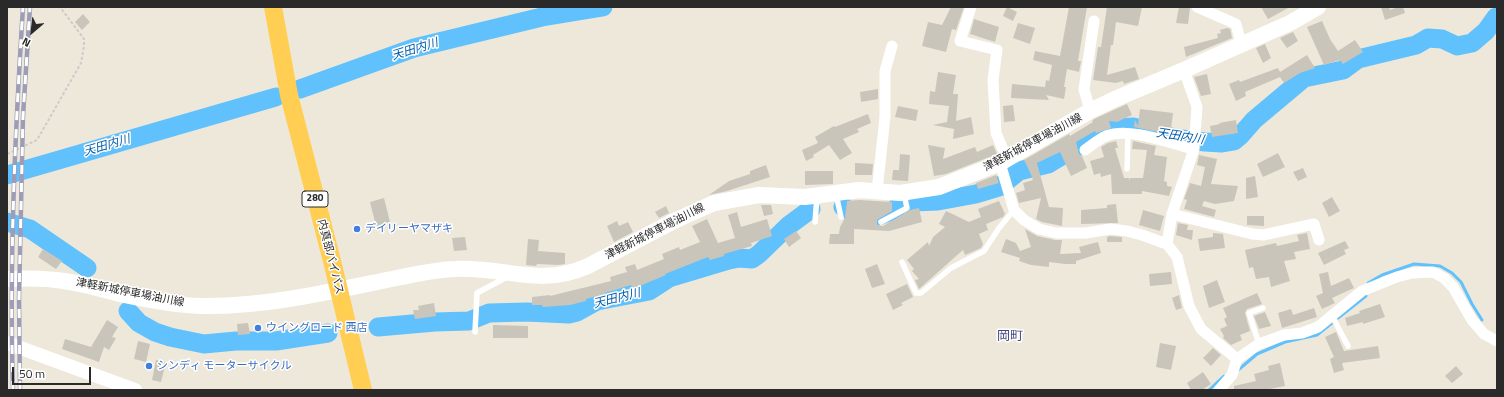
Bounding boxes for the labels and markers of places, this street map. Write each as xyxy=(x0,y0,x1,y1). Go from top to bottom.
place label: デイリーヤマザキ xyxy=(365,222,453,236)
marker: デイリーヤマザキ xyxy=(352,224,362,234)
place label: ウイングロード 西店 xyxy=(266,321,367,335)
marker: ウイングロード 西店 xyxy=(253,323,263,333)
place label: シンディ モーターサイクル xyxy=(157,359,291,373)
marker: シンディ モーターサイクル xyxy=(144,361,154,371)

